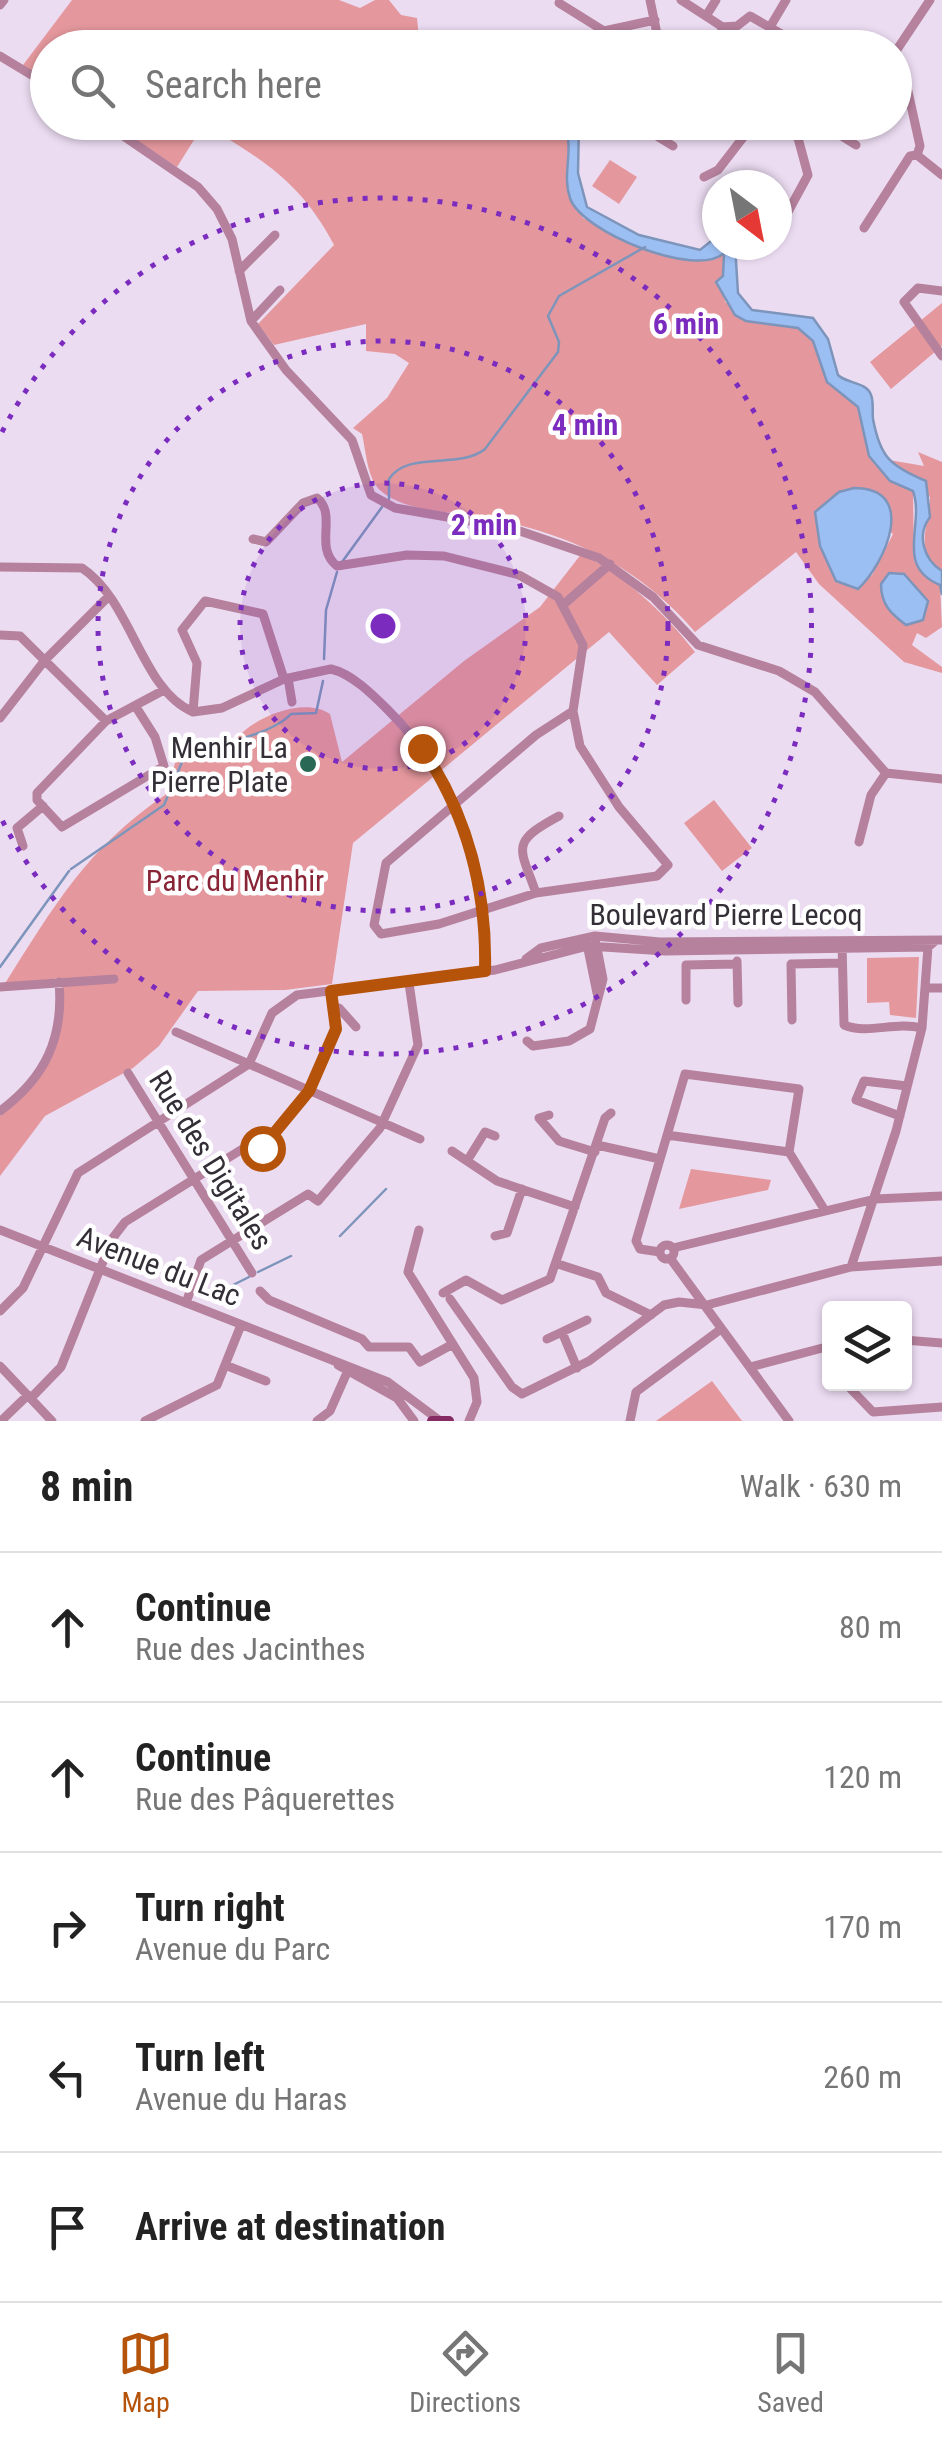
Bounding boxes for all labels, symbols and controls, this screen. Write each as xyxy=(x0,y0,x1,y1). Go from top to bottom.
search box xyxy=(30,30,912,140)
icon: search xyxy=(65,58,120,113)
text: Search here xyxy=(145,63,322,107)
north arrow xyxy=(702,170,792,260)
text: 6 min xyxy=(653,306,719,341)
text: 4 min xyxy=(552,407,618,442)
text: 2 min xyxy=(451,507,517,542)
centre of rings xyxy=(365,608,401,644)
route end xyxy=(400,726,446,772)
place label: Menhir La Pierre Plate xyxy=(151,730,288,799)
marker: Menhir La Pierre Plate xyxy=(297,753,319,775)
park label: Parc du Menhir xyxy=(146,863,324,898)
street label: Boulevard Pierre Lecoq xyxy=(589,897,863,932)
street label: Rue des Digitales xyxy=(142,1064,280,1256)
route start xyxy=(240,1126,286,1172)
street label: Avenue du Lac xyxy=(72,1219,246,1313)
map controls xyxy=(822,1301,912,1391)
button: layers xyxy=(822,1301,912,1391)
text: 8 min xyxy=(40,1462,133,1511)
text: Walk · 630 m xyxy=(740,1467,902,1505)
text: Continue xyxy=(135,1586,271,1630)
icon: ahead xyxy=(40,1600,95,1655)
text: 80 m xyxy=(839,1608,902,1646)
text: Rue des Jacinthes xyxy=(135,1630,366,1668)
text: Continue xyxy=(135,1736,271,1780)
icon: ahead xyxy=(40,1750,95,1805)
text: 120 m xyxy=(823,1758,902,1796)
text: Rue des Pâquerettes xyxy=(135,1780,395,1818)
text: Turn right xyxy=(135,1886,285,1930)
icon: right xyxy=(40,1900,95,1955)
text: 170 m xyxy=(823,1908,902,1946)
text: Avenue du Parc xyxy=(135,1930,330,1968)
text: Turn left xyxy=(135,2036,265,2080)
icon: left xyxy=(40,2050,95,2105)
text: 260 m xyxy=(823,2058,902,2096)
text: Avenue du Haras xyxy=(135,2080,347,2118)
icon: arrive xyxy=(40,2200,95,2255)
text: Arrive at destination xyxy=(135,2205,445,2249)
tab: Map xyxy=(118,2326,173,2419)
tab: Directions xyxy=(409,2326,521,2419)
tab: Saved xyxy=(757,2326,824,2419)

